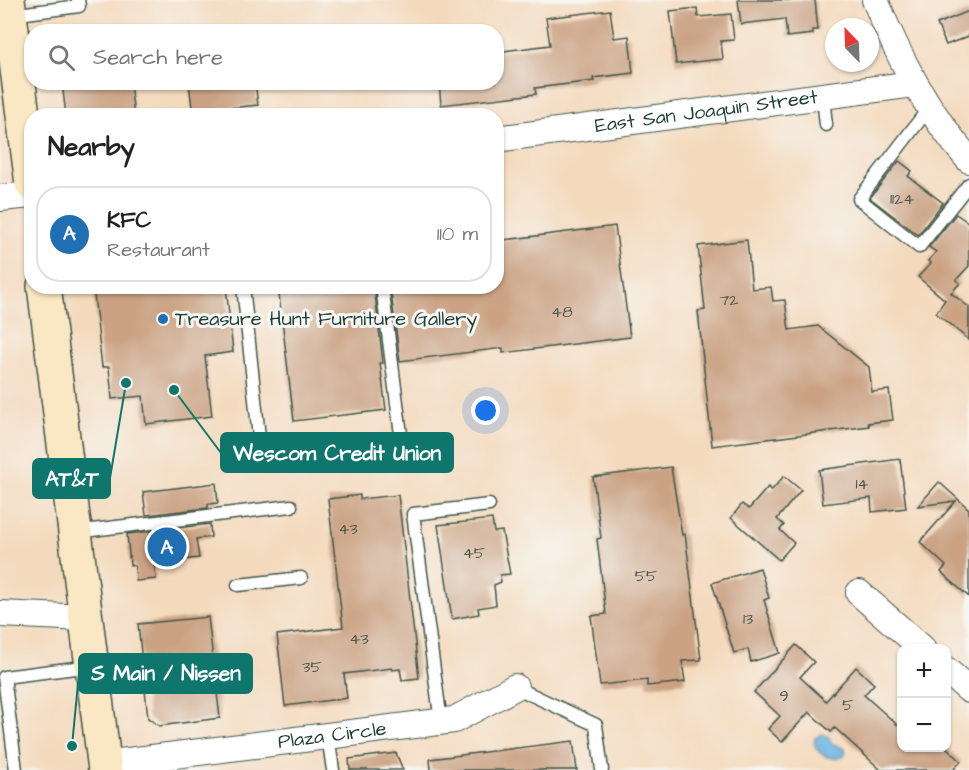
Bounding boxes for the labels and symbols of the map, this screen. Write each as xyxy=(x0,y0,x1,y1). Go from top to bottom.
north arrow xyxy=(825,18,879,72)
street label: East San Joaquin Street xyxy=(593,83,819,140)
house number: 1124 xyxy=(890,188,914,210)
house number: 72 xyxy=(720,289,739,311)
house number: 48 xyxy=(551,301,573,323)
place label: Treasure Hunt Furniture Gallery xyxy=(175,305,477,334)
marker: Treasure Hunt Furniture Gallery xyxy=(156,312,170,326)
your location xyxy=(471,396,500,425)
callout: Wescom Credit Union xyxy=(221,433,453,472)
text: Wescom Credit Union xyxy=(232,439,441,468)
callout: AT&T xyxy=(33,459,110,498)
text: AT&T xyxy=(45,465,100,494)
house number: 14 xyxy=(856,473,869,495)
house number: 43 xyxy=(338,518,358,540)
pin: A xyxy=(148,524,186,570)
house number: 45 xyxy=(463,542,486,564)
house number: 55 xyxy=(635,565,658,587)
house number: 13 xyxy=(743,608,753,630)
house number: 43 xyxy=(349,628,369,650)
callout: S Main / Nissen xyxy=(79,654,252,693)
house number: 35 xyxy=(302,656,322,678)
text: S Main / Nissen xyxy=(90,659,241,688)
house number: 9 xyxy=(779,685,789,707)
house number: 5 xyxy=(842,694,854,716)
street label: Plaza Circle xyxy=(276,715,388,756)

